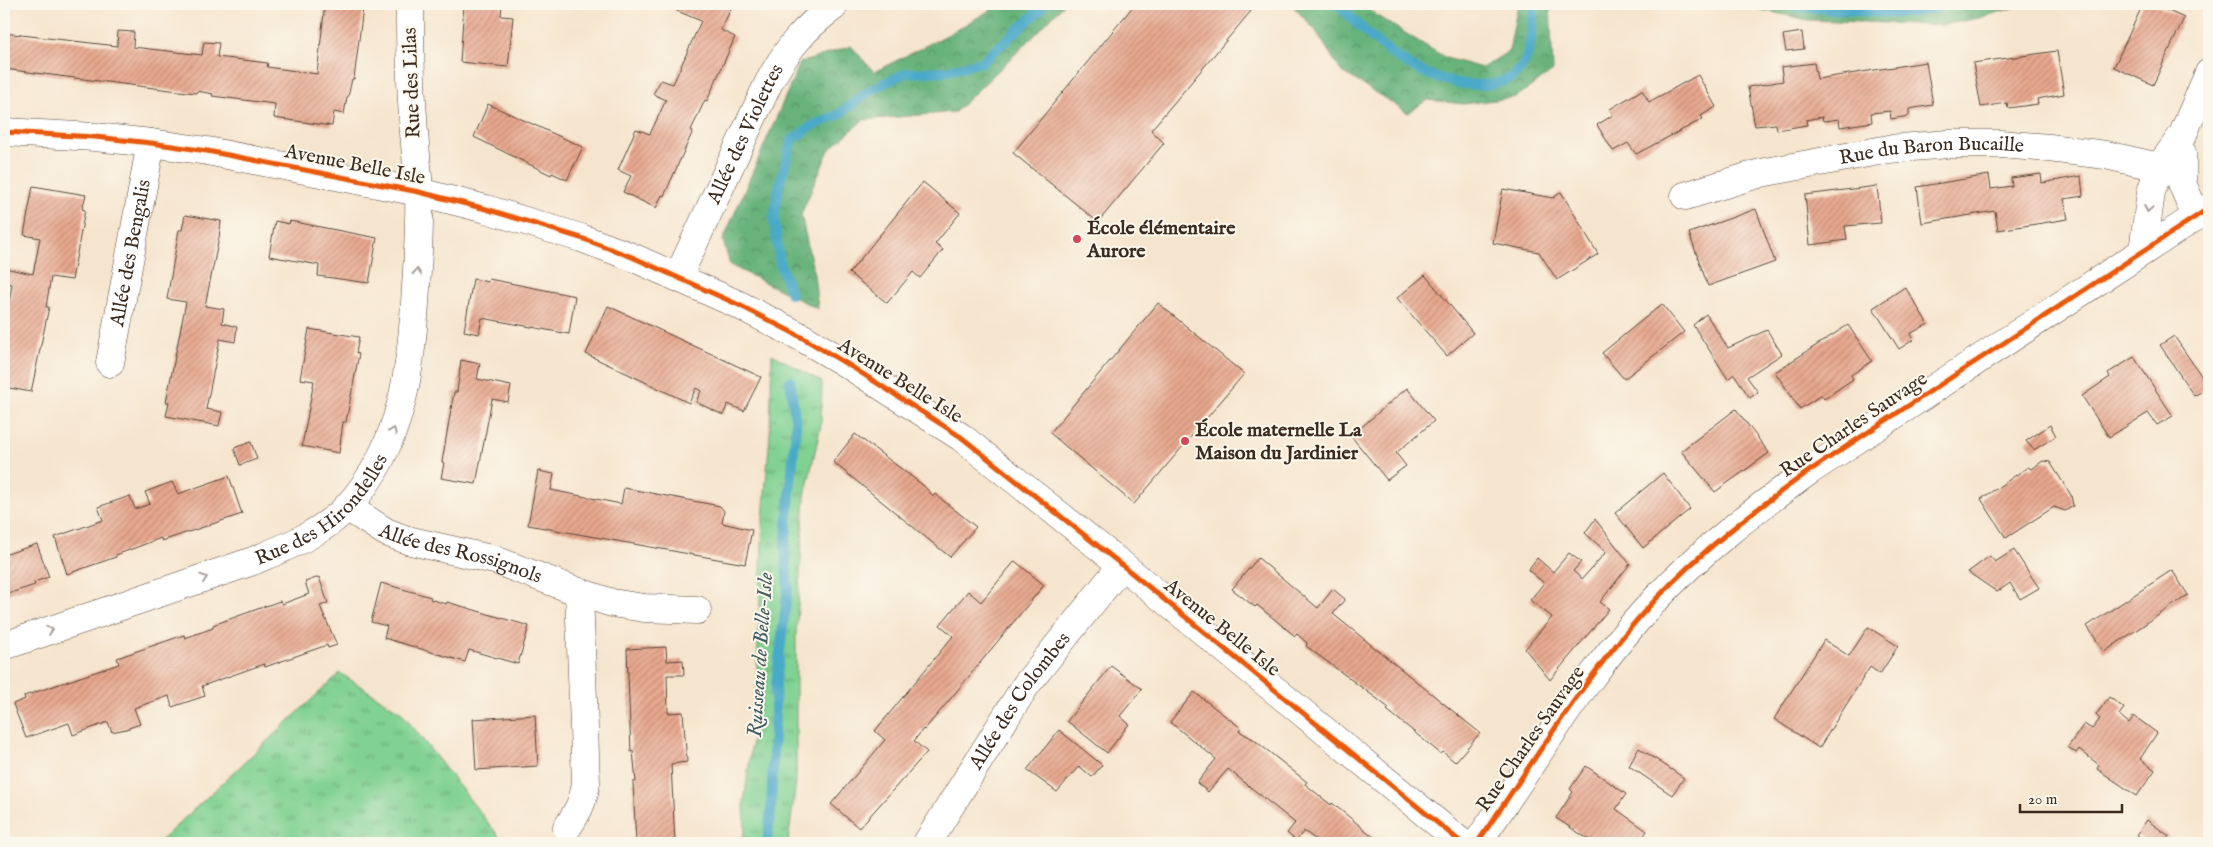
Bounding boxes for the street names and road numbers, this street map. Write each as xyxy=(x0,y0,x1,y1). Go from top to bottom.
street label: Rue des Lilas xyxy=(398,27,426,139)
street label: Allée des Violettes xyxy=(701,59,789,209)
street label: Rue du Baron Bucaille xyxy=(1837,131,2025,171)
street label: Avenue Belle Isle xyxy=(282,139,427,191)
street label: Allée des Bengalis xyxy=(104,177,156,329)
street label: Avenue Belle Isle xyxy=(832,332,967,429)
street label: Rue Charles Sauvage xyxy=(1775,366,1933,484)
street label: Rue des Hirondelles xyxy=(251,450,394,571)
street label: Allée des Rossignols xyxy=(374,518,545,589)
street label: Avenue Belle Isle xyxy=(1158,573,1285,683)
street label: Allée des Colombes xyxy=(963,627,1076,775)
street label: Rue Charles Sauvage xyxy=(1471,661,1591,817)

